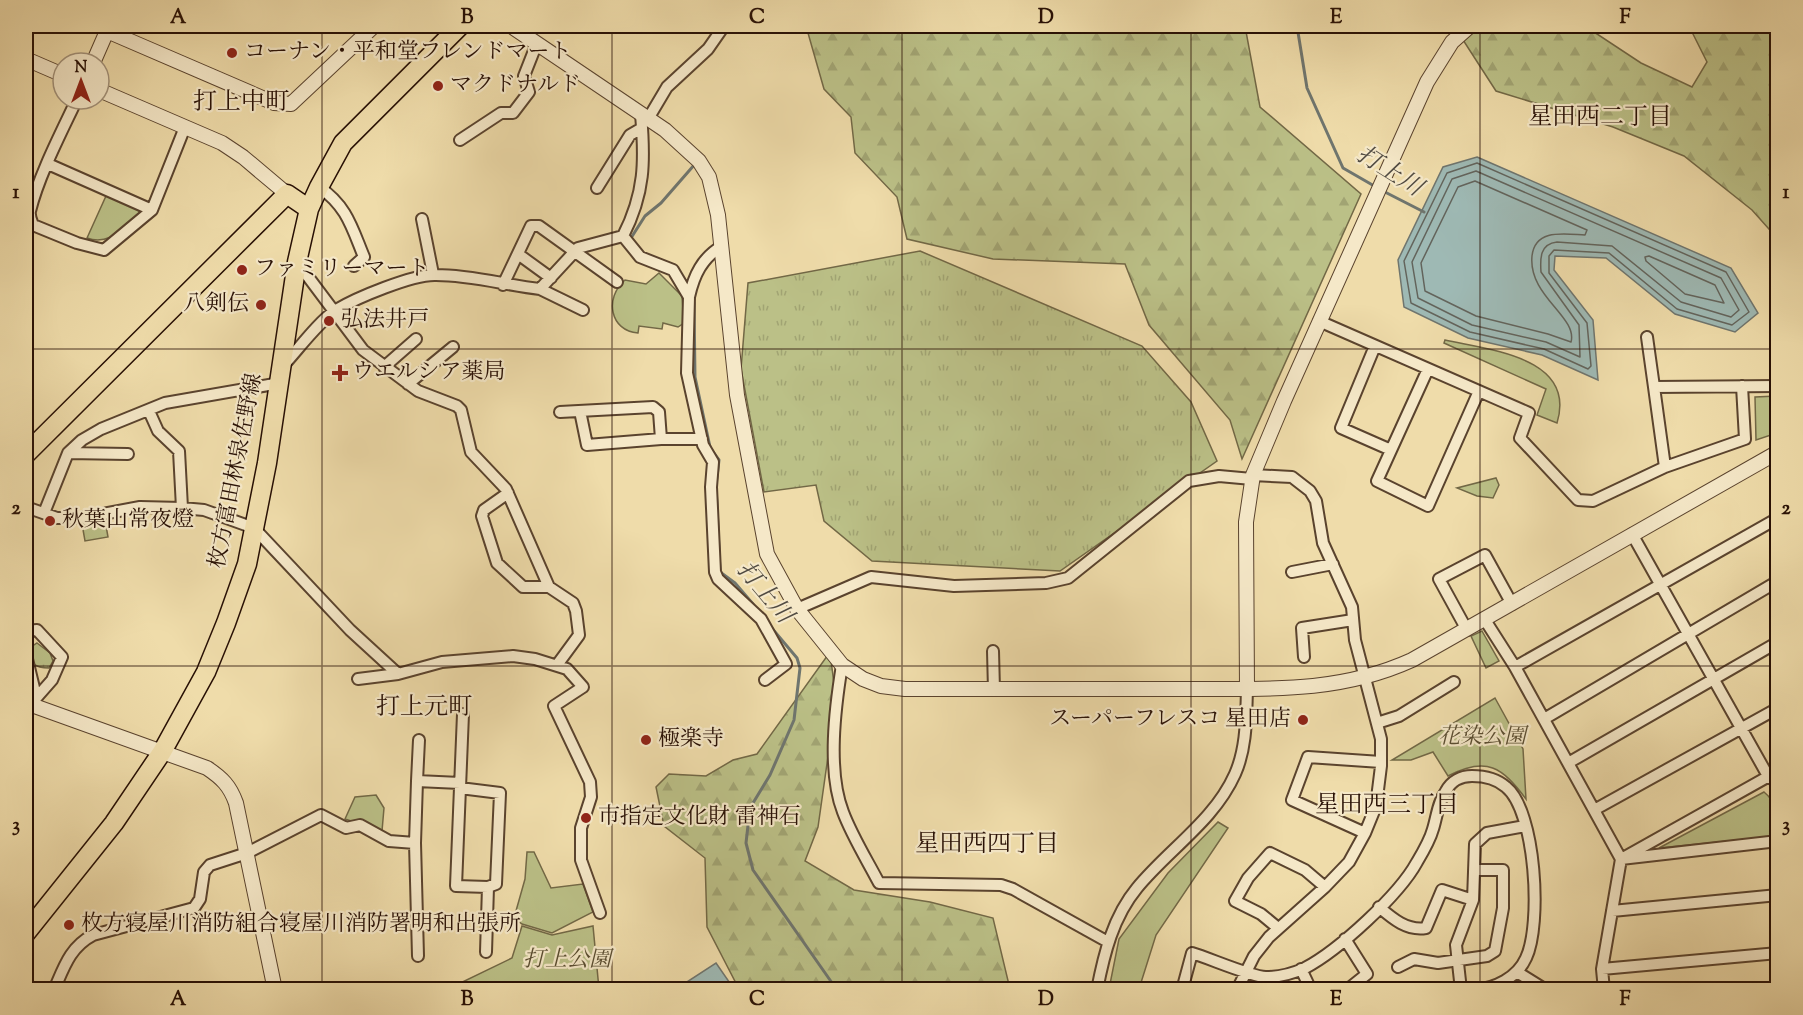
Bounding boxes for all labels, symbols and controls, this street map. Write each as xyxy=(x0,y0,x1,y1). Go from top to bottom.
text: A xyxy=(170,4,187,33)
text: B xyxy=(461,4,474,33)
text: C xyxy=(749,4,765,33)
text: D xyxy=(1038,4,1054,33)
text: E xyxy=(1330,4,1343,33)
text: F xyxy=(1619,4,1631,33)
place label: コーナン・平和堂フレンドマート xyxy=(244,37,571,69)
marker: コーナン・平和堂フレンドマート xyxy=(225,46,239,60)
north arrow xyxy=(51,51,111,111)
text: N xyxy=(75,57,88,80)
place label: マクドナルド xyxy=(450,70,581,102)
marker: マクドナルド xyxy=(431,79,445,93)
district label: 打上中町 xyxy=(193,86,289,120)
district label: 星田西二丁目 xyxy=(1528,101,1672,135)
water label: 打上川 xyxy=(1349,139,1431,207)
text: 1 xyxy=(13,179,20,208)
text: 1 xyxy=(1783,179,1790,208)
place label: ファミリーマート xyxy=(254,254,430,286)
marker: ファミリーマート xyxy=(235,263,249,277)
place label: 八剣伝 xyxy=(183,289,249,321)
marker: 八剣伝 xyxy=(254,298,268,312)
place label: 弘法井戸 xyxy=(341,305,429,337)
marker: 弘法井戸 xyxy=(322,314,336,328)
place label: ウエルシア薬局 xyxy=(352,357,505,389)
marker: ウエルシア薬局 xyxy=(333,366,347,380)
street label: 枚方富田林泉佐野線 xyxy=(202,371,272,571)
text: 2 xyxy=(11,495,21,524)
text: 2 xyxy=(1781,495,1791,524)
place label: 秋葉山常夜燈 xyxy=(62,505,194,537)
marker: 秋葉山常夜燈 xyxy=(43,514,57,528)
water label: 打上川 xyxy=(728,554,802,634)
district label: 打上元町 xyxy=(376,691,472,725)
place label: スーパーフレスコ 星田店 xyxy=(1049,704,1291,736)
marker: スーパーフレスコ 星田店 xyxy=(1296,713,1310,727)
park label: 花染公園 xyxy=(1438,722,1529,754)
place label: 極楽寺 xyxy=(658,724,724,756)
marker: 極楽寺 xyxy=(639,733,653,747)
district label: 星田西三丁目 xyxy=(1315,789,1459,823)
place label: 市指定文化財 雷神石 xyxy=(598,802,801,834)
marker: 市指定文化財 雷神石 xyxy=(579,811,593,825)
text: 3 xyxy=(12,812,20,841)
text: 3 xyxy=(1782,812,1790,841)
district label: 星田西四丁目 xyxy=(915,828,1059,862)
place label: 枚方寝屋川消防組合寝屋川消防署明和出張所 xyxy=(81,909,521,941)
marker: 枚方寝屋川消防組合寝屋川消防署明和出張所 xyxy=(62,918,76,932)
park label: 打上公園 xyxy=(523,945,614,977)
text: A xyxy=(170,986,187,1015)
text: B xyxy=(461,986,474,1015)
text: C xyxy=(749,986,765,1015)
text: D xyxy=(1038,986,1054,1015)
text: E xyxy=(1330,986,1343,1015)
text: F xyxy=(1619,986,1631,1015)

